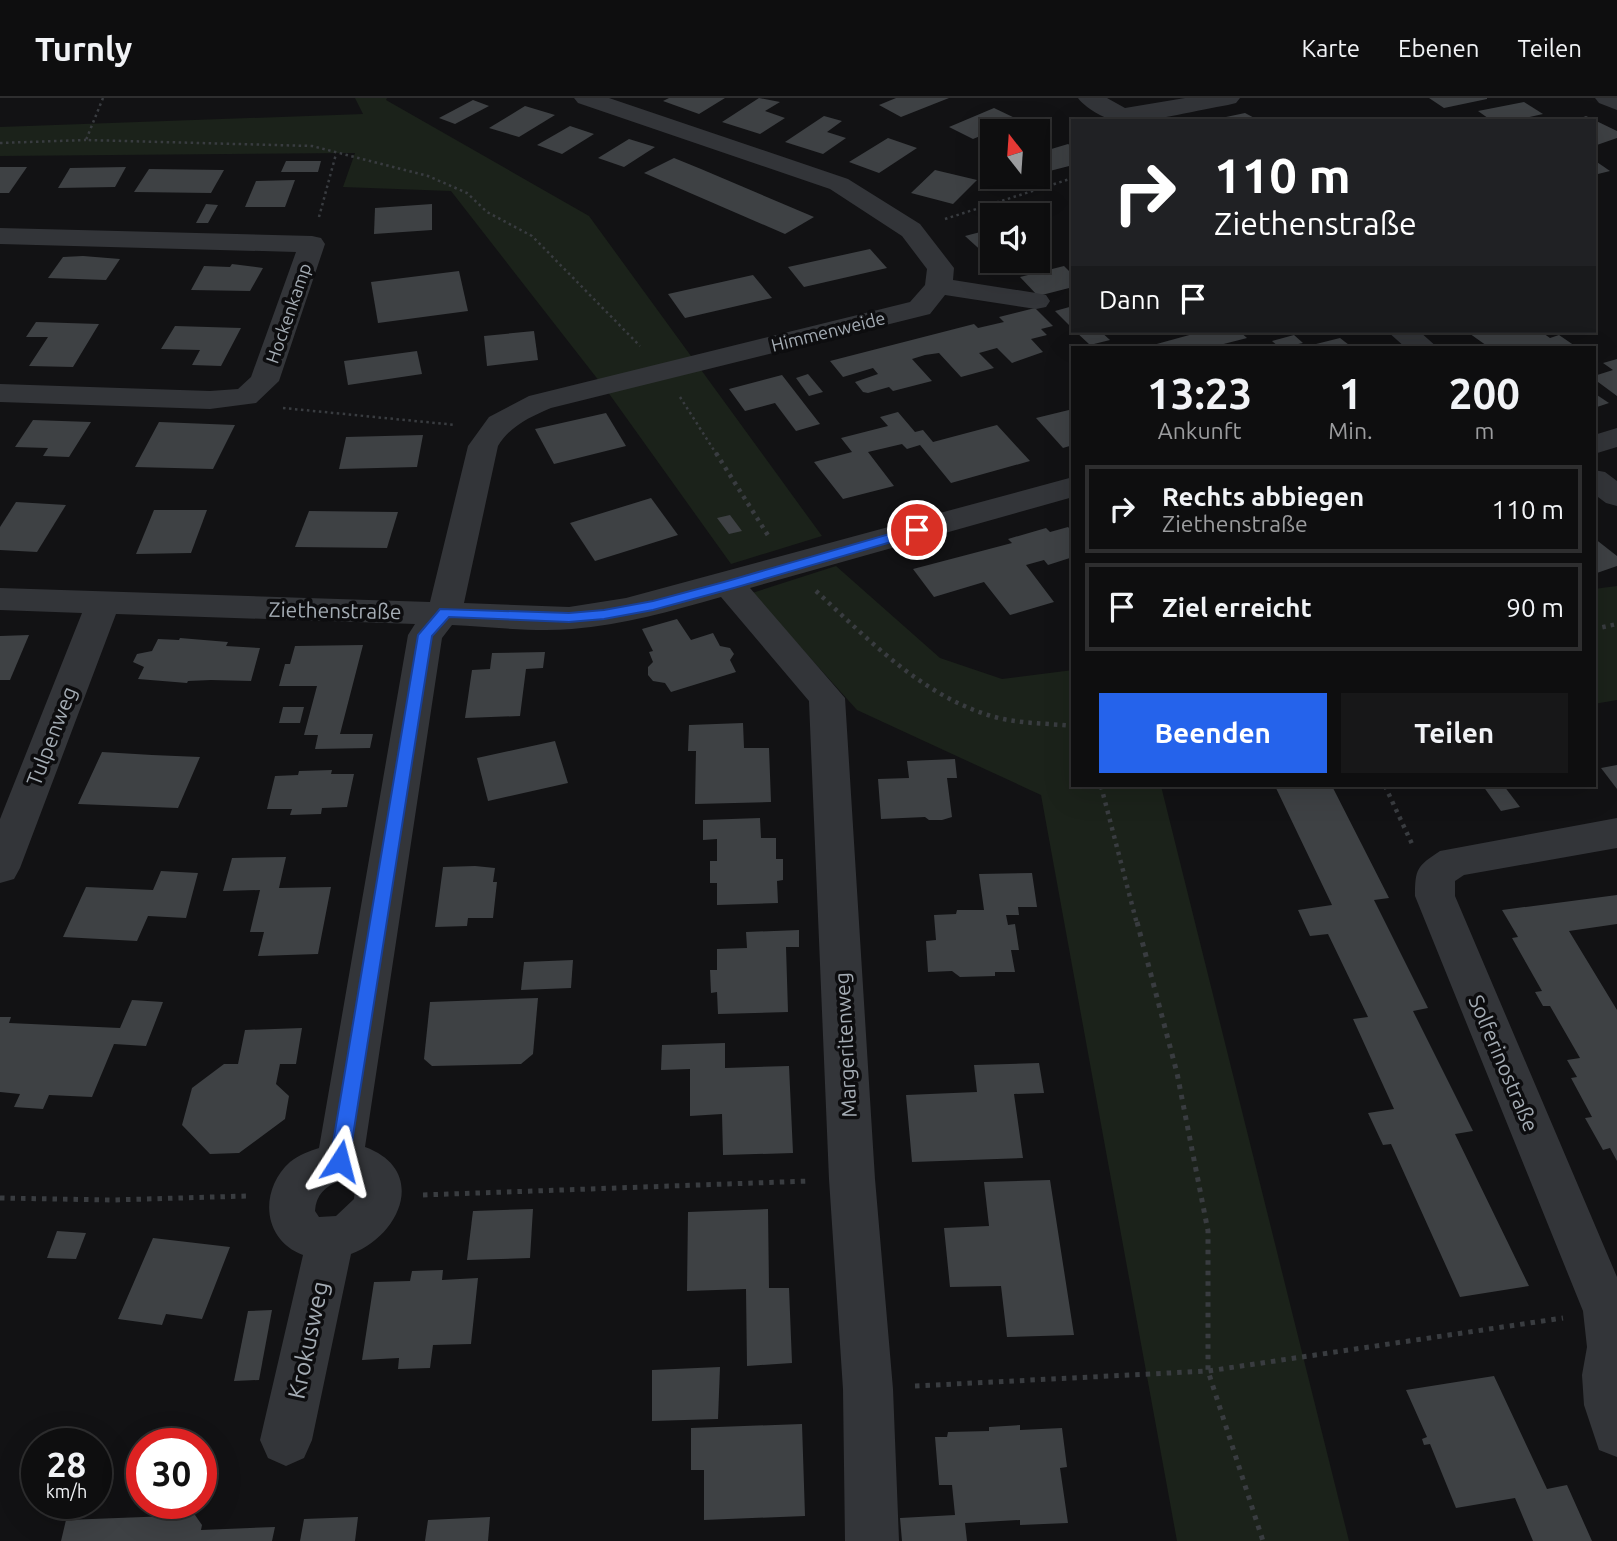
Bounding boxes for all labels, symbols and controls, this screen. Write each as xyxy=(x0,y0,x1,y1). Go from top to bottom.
text: Turnly xyxy=(35,30,132,67)
text: Karte xyxy=(1301,35,1360,62)
text: Ebenen xyxy=(1398,35,1479,62)
text: Teilen xyxy=(1517,35,1582,62)
north arrow xyxy=(980,119,1050,189)
map controls xyxy=(980,119,1050,273)
icon: right xyxy=(1099,147,1190,238)
text: 110 m xyxy=(1214,147,1351,202)
button: sound xyxy=(980,203,1050,273)
text: Ziethenstraße xyxy=(1214,205,1417,241)
street label: Hockenkamp xyxy=(261,260,315,366)
icon: arrive xyxy=(1174,280,1212,318)
text: Dann xyxy=(1099,285,1160,314)
street label: Himmenweide xyxy=(769,307,887,355)
text: 13:23 xyxy=(1147,370,1252,417)
text: 1 xyxy=(1339,370,1362,417)
text: 200 xyxy=(1449,370,1520,417)
text: Ankunft xyxy=(1158,418,1242,443)
text: Min. xyxy=(1328,418,1373,443)
text: m xyxy=(1474,418,1494,443)
text: Rechts abbiegen xyxy=(1162,482,1364,511)
icon: right xyxy=(1103,490,1141,528)
text: 110 m xyxy=(1492,495,1564,524)
pin xyxy=(887,500,947,560)
icon: arrive xyxy=(898,511,936,549)
text: Ziethenstraße xyxy=(1162,511,1308,536)
icon: arrive xyxy=(1103,588,1141,626)
text: Ziel erreicht xyxy=(1162,593,1312,622)
text: 90 m xyxy=(1506,593,1564,622)
street label: Ziethenstraße xyxy=(268,597,402,623)
street label: Tulpenweg xyxy=(21,683,81,789)
button: Beenden xyxy=(1099,693,1327,773)
button: Teilen xyxy=(1341,693,1568,773)
street label: Margeritenweg xyxy=(829,972,861,1118)
street label: Solferinostraße xyxy=(1464,991,1544,1135)
position arrow xyxy=(303,1124,377,1198)
street label: Krokusweg xyxy=(282,1279,334,1401)
speed limit sign: 30 xyxy=(126,1428,217,1519)
text: 28 xyxy=(47,1444,86,1484)
text: km/h xyxy=(46,1481,87,1501)

